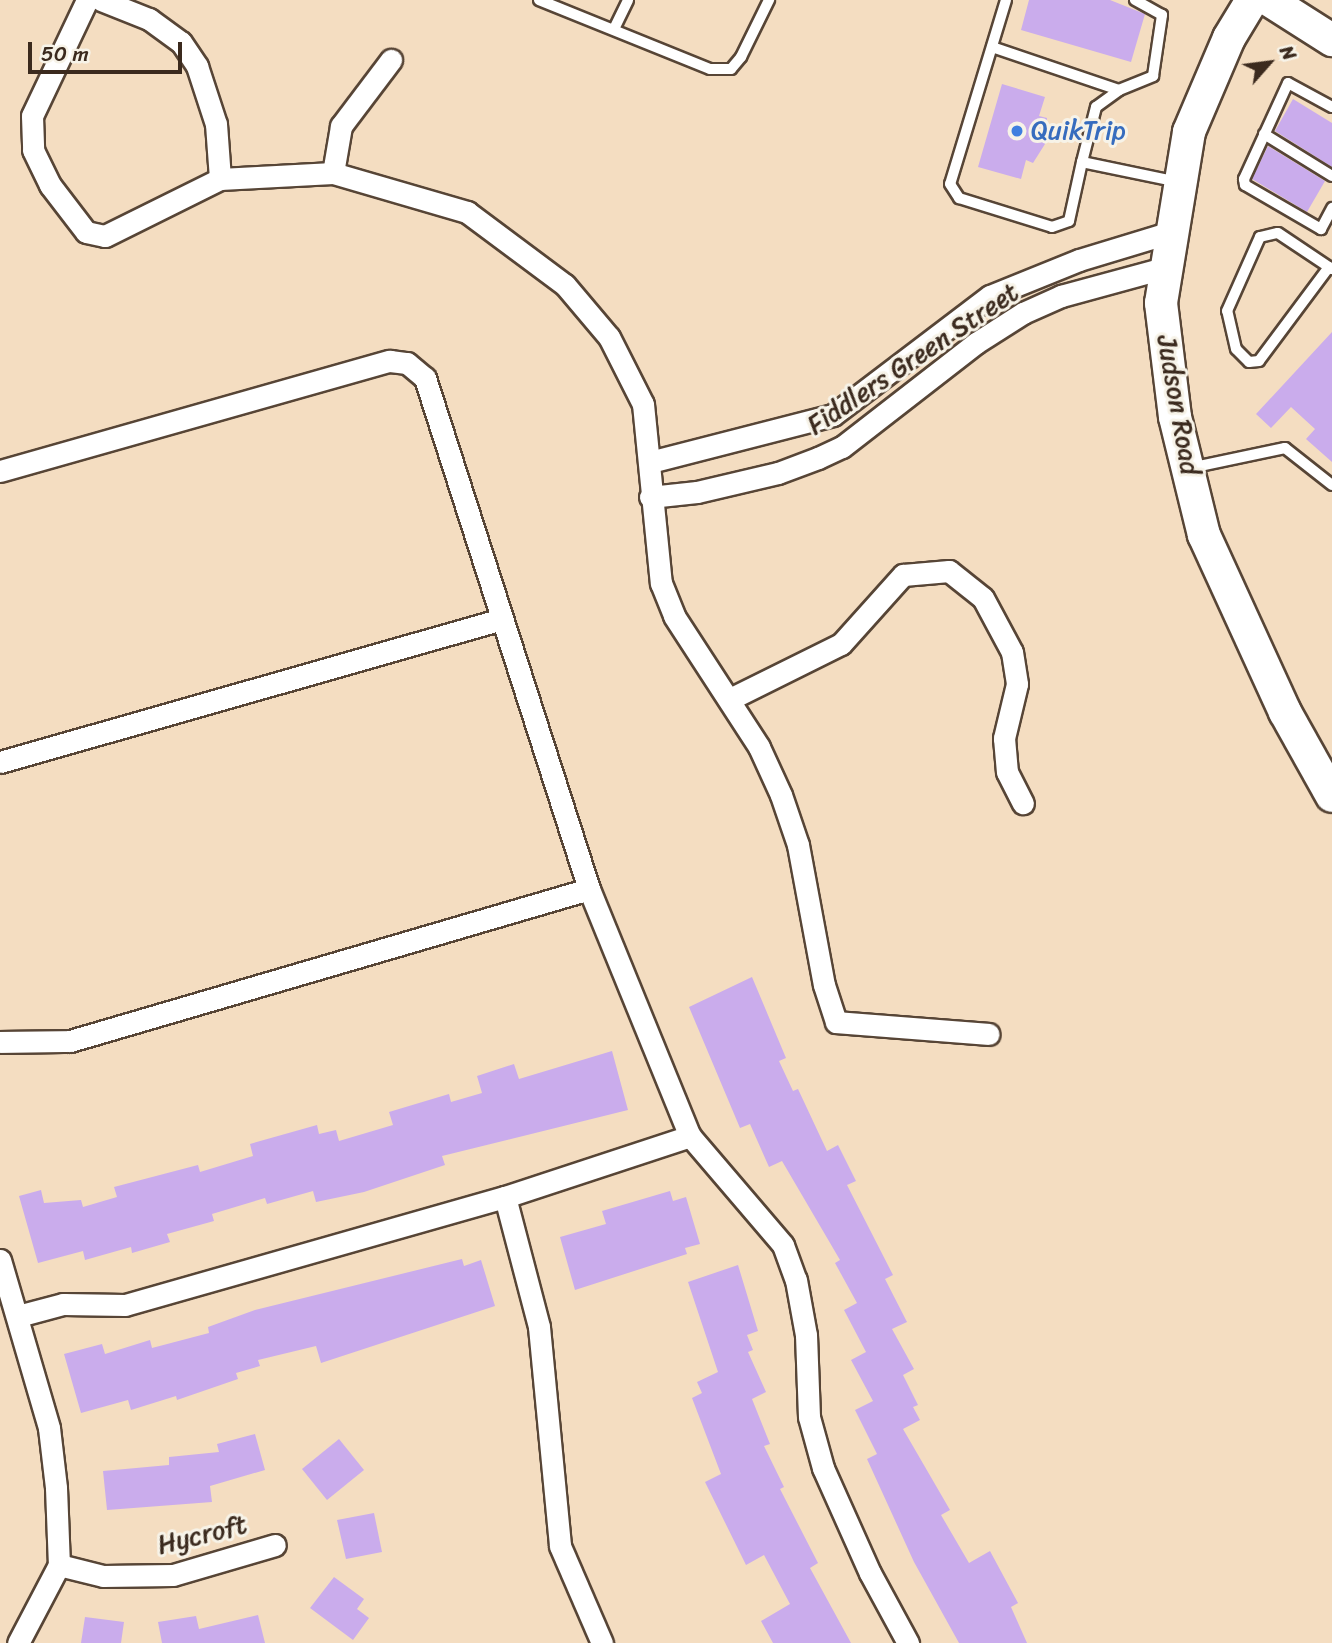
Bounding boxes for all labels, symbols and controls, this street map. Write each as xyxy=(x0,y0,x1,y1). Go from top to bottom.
scale bar xyxy=(32,28,186,72)
north arrow xyxy=(1234,28,1304,98)
text: 50 m xyxy=(41,35,89,73)
text: N xyxy=(1270,39,1306,66)
place label: QuikTrip xyxy=(1031,115,1126,147)
marker: QuikTrip xyxy=(1009,123,1025,139)
street label: Fiddlers Green Street xyxy=(801,276,1025,442)
street label: Judson Road xyxy=(1150,333,1206,477)
street label: Hycroft xyxy=(154,1509,250,1561)

